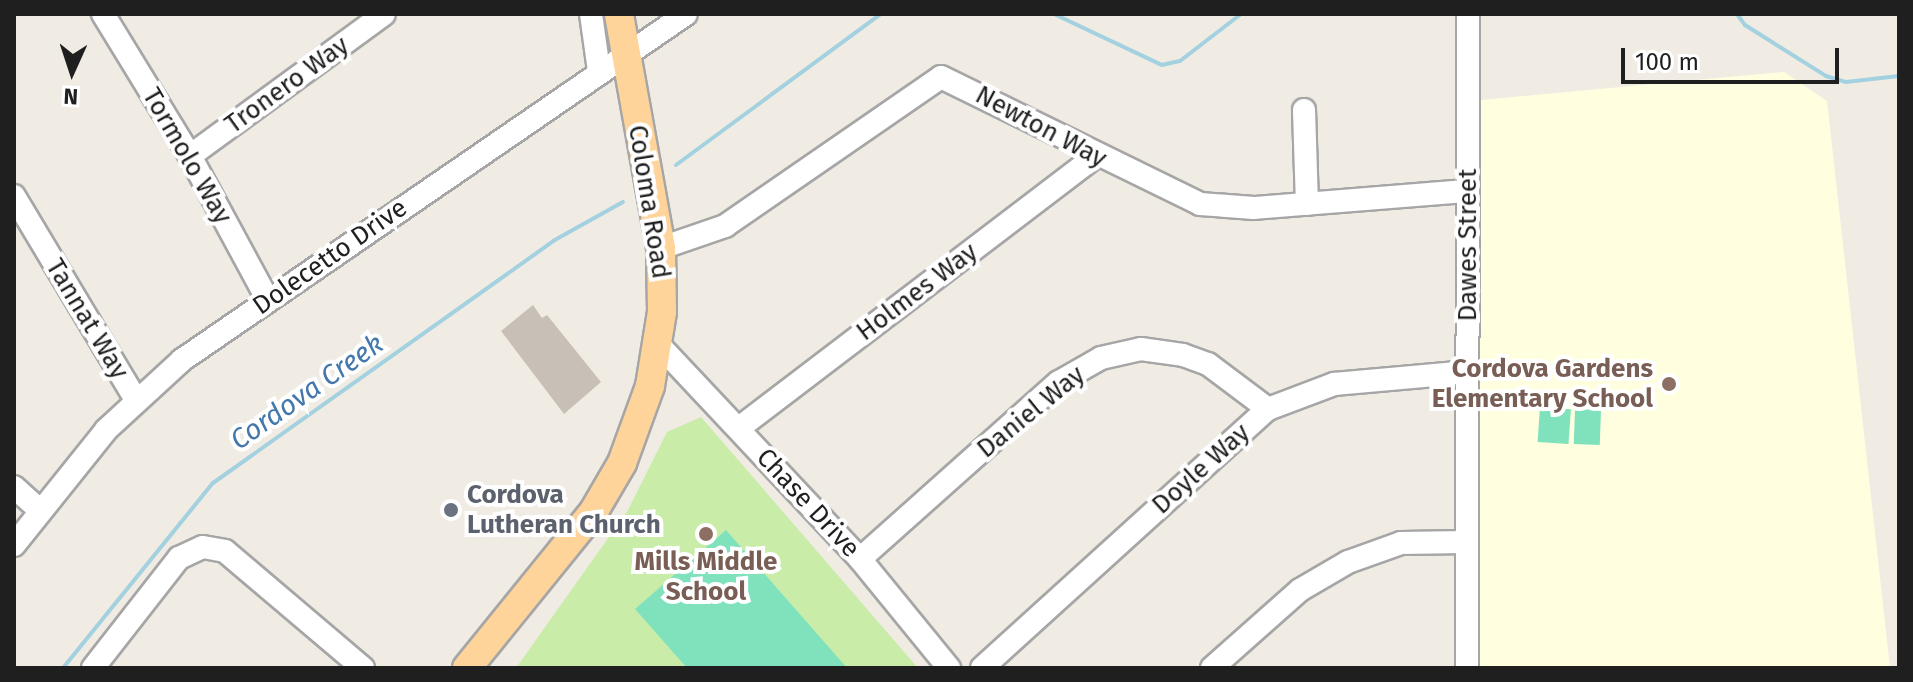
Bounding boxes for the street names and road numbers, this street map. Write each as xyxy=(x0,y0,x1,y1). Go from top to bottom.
street label: Tronero Way xyxy=(219,30,355,140)
street label: Newton Way xyxy=(970,79,1112,175)
street label: Tormolo Way xyxy=(136,83,238,229)
street label: Coloma Road xyxy=(621,123,677,281)
street label: Dawes Street xyxy=(1452,169,1484,321)
street label: Dolecetto Drive xyxy=(247,192,413,322)
street label: Holmes Way xyxy=(850,236,984,348)
street label: Tannat Way xyxy=(39,253,135,385)
street label: Daniel Way xyxy=(971,359,1091,465)
street label: Doyle Way xyxy=(1146,417,1256,521)
street label: Chase Drive xyxy=(750,442,866,564)

